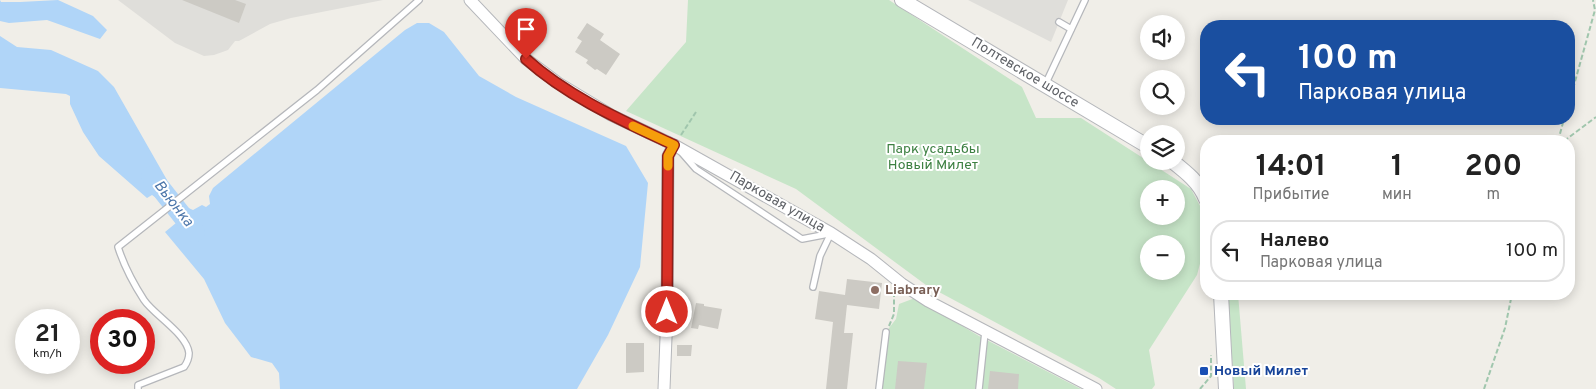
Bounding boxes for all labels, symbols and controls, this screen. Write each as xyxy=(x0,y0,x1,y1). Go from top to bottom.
pin xyxy=(505,8,547,59)
icon: arrive xyxy=(512,15,540,43)
map controls xyxy=(1140,15,1185,280)
button: sound xyxy=(1140,15,1185,60)
street label: Полтевское шоссе xyxy=(968,34,1082,112)
text: 100 m xyxy=(1298,37,1398,81)
icon: left xyxy=(1215,40,1280,105)
button: search xyxy=(1140,70,1185,115)
text: Парковая улица xyxy=(1298,80,1466,107)
button: layers xyxy=(1140,125,1185,170)
park label: Парк усадьбы Новый Милет xyxy=(886,141,980,174)
text: 14:01 xyxy=(1256,149,1326,186)
text: 1 xyxy=(1391,149,1403,186)
text: 200 xyxy=(1464,149,1522,186)
street label: Парковая улица xyxy=(726,168,828,236)
water label: Вьюнка xyxy=(149,177,197,231)
button: + xyxy=(1140,180,1185,225)
text: Прибытие xyxy=(1253,185,1329,205)
text: мин xyxy=(1382,185,1412,205)
text: m xyxy=(1487,185,1500,205)
text: Налево xyxy=(1260,229,1329,253)
button: − xyxy=(1140,235,1185,280)
icon: left xyxy=(1217,237,1245,265)
text: 100 m xyxy=(1506,239,1558,263)
text: Парковая улица xyxy=(1260,253,1383,273)
place label: Liabrary xyxy=(885,282,940,299)
marker: Liabrary xyxy=(869,284,881,296)
position arrow xyxy=(640,285,692,337)
speed limit sign: 30 xyxy=(90,309,155,374)
text: 21 xyxy=(35,319,60,351)
text: km/h xyxy=(33,346,62,362)
place label: Новый Милет xyxy=(1214,363,1308,380)
marker: Новый Милет xyxy=(1198,365,1210,377)

